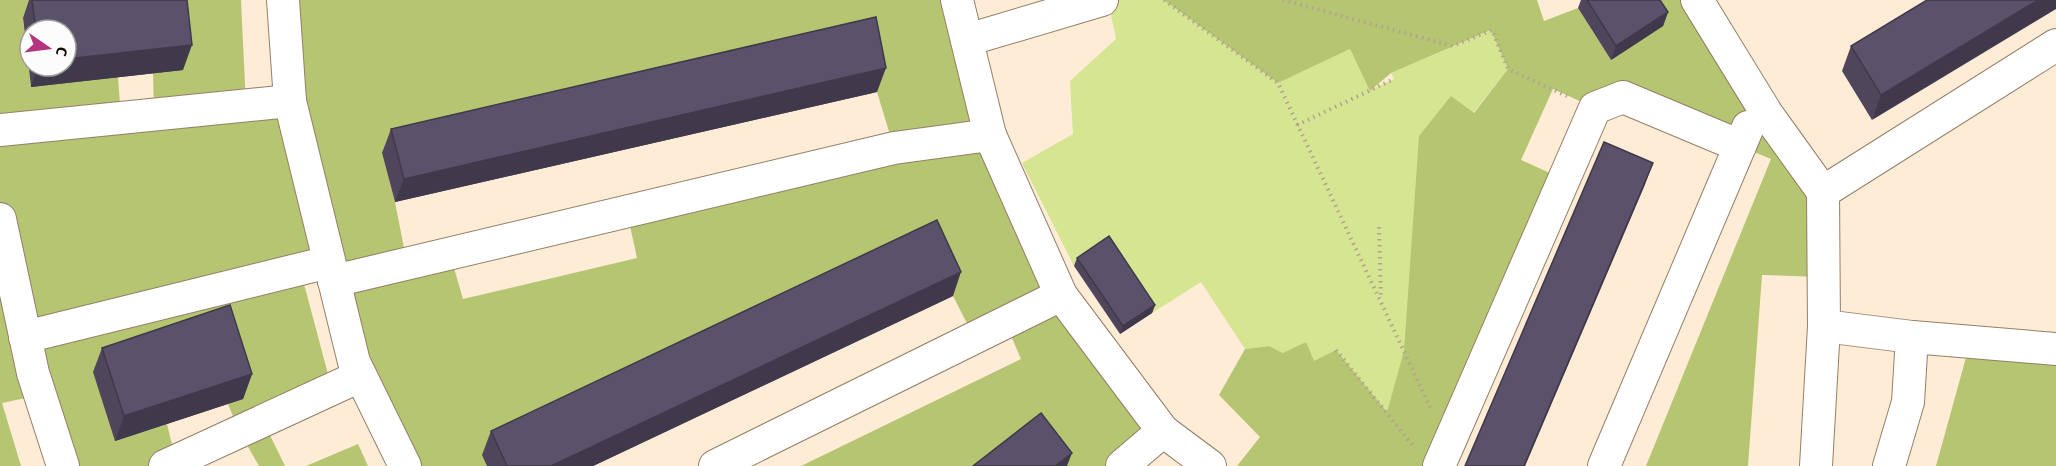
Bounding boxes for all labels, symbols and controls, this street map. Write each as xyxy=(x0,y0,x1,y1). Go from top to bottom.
north arrow xyxy=(18,18,78,78)
text: С xyxy=(53,45,70,58)

